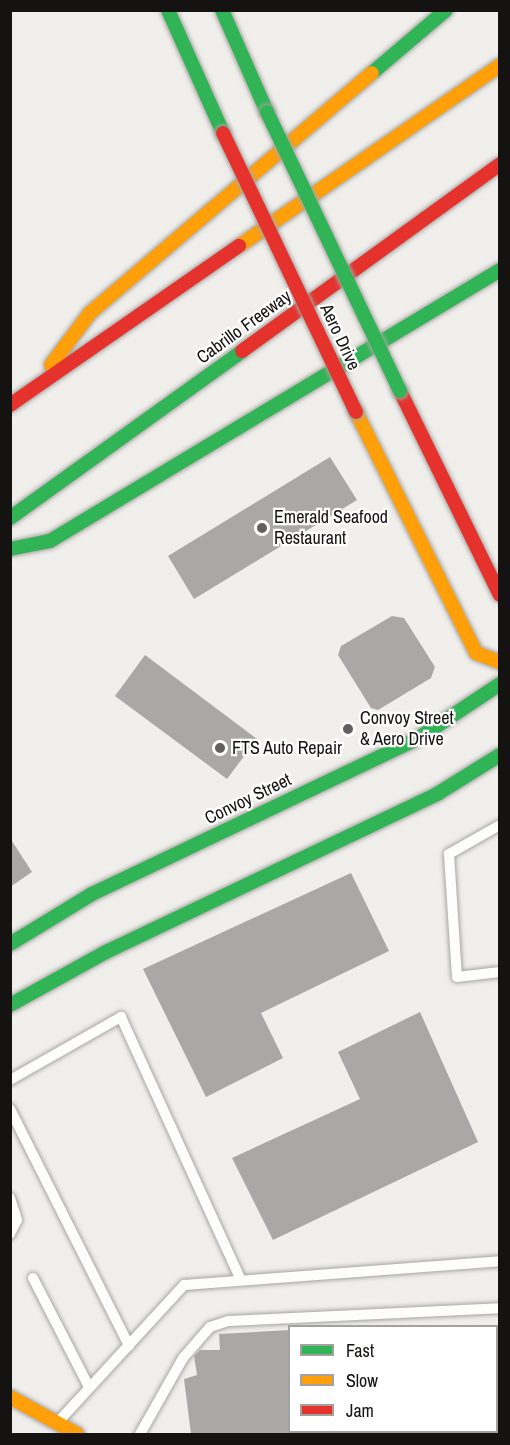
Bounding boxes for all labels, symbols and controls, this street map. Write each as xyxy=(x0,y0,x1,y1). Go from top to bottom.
street label: Cabrillo Freeway xyxy=(193,285,295,369)
street label: Aero Drive xyxy=(315,300,365,374)
place label: Emerald Seafood Restaurant xyxy=(274,507,388,550)
marker: Emerald Seafood Restaurant xyxy=(255,521,269,535)
place label: Convoy Street & Aero Drive xyxy=(360,708,454,750)
marker: Convoy Street & Aero Drive xyxy=(341,722,355,736)
place label: FTS Auto Repair xyxy=(232,737,343,759)
marker: FTS Auto Repair xyxy=(213,741,227,755)
street label: Convoy Street xyxy=(201,769,295,829)
legend xyxy=(288,1325,498,1433)
text: Fast xyxy=(346,1338,374,1363)
text: Slow xyxy=(346,1368,378,1393)
text: Jam xyxy=(346,1398,374,1423)

